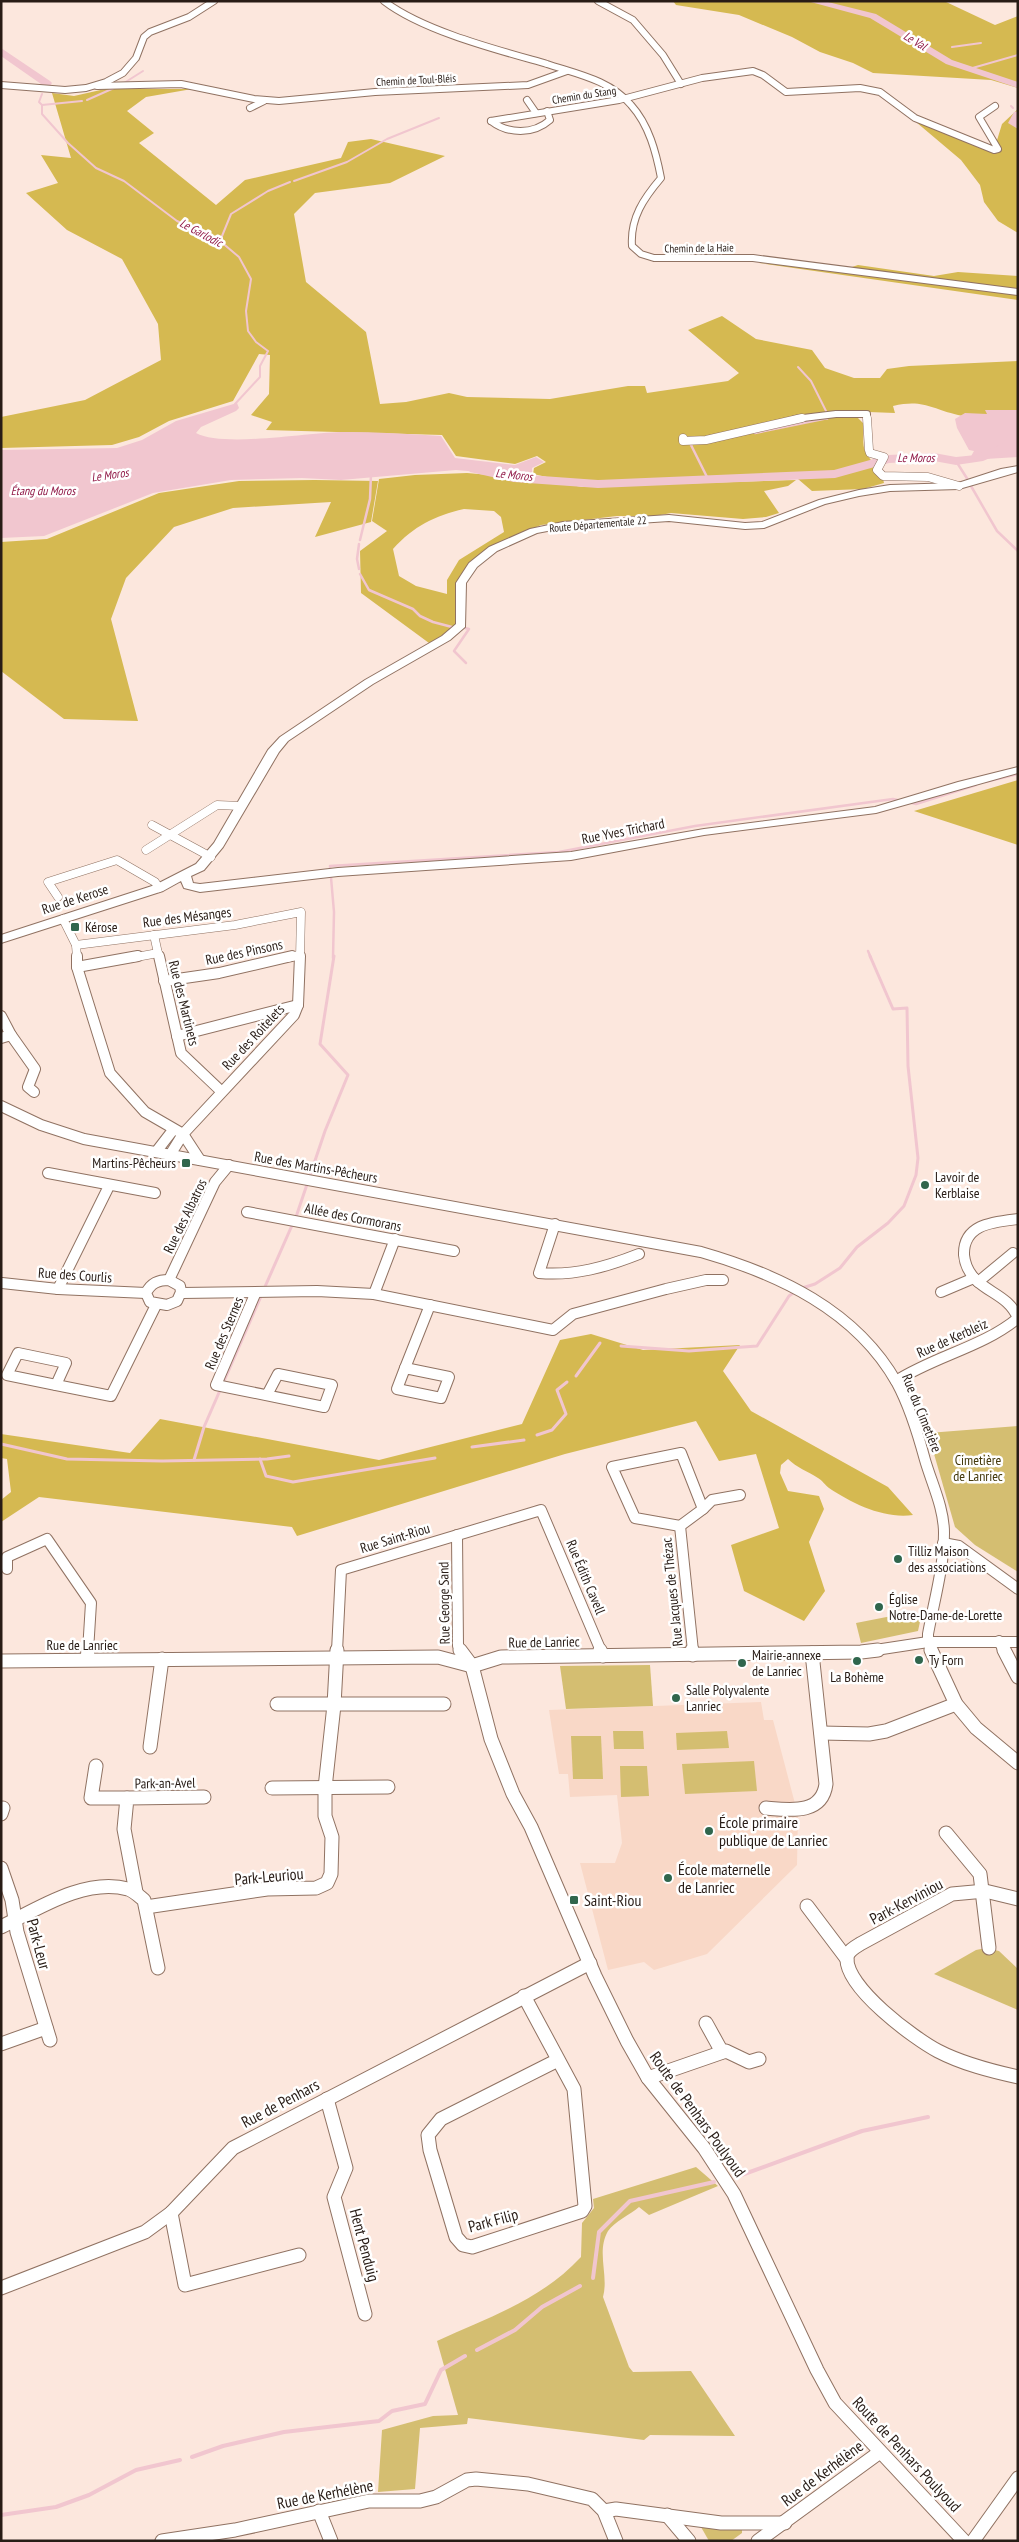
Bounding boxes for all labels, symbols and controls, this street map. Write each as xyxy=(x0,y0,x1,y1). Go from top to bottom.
water label: Le Val xyxy=(901,28,931,54)
street label: Chemin de Toul-Bléis xyxy=(376,71,457,89)
street label: Chemin du Stang xyxy=(551,83,617,107)
water label: Le Garlodic xyxy=(177,215,227,251)
street label: Chemin de la Haie xyxy=(664,240,734,256)
water label: Le Moros xyxy=(897,450,937,465)
water label: Le Moros xyxy=(90,464,131,485)
water label: Le Moros xyxy=(495,465,535,484)
water label: Étang du Moros xyxy=(11,483,77,498)
street label: Route Départementale 22 xyxy=(549,513,647,535)
street label: Rue Yves Trichard xyxy=(580,814,666,848)
street label: Rue de Kerose xyxy=(39,880,111,918)
street label: Rue des Mésanges xyxy=(142,903,232,931)
place label: Kérose xyxy=(85,918,118,936)
marker: Kérose xyxy=(69,921,81,933)
street label: Rue des Pinsons xyxy=(204,935,284,969)
street label: Rue des Martinets xyxy=(165,959,203,1048)
street label: Rue des Roitelets xyxy=(218,1000,288,1074)
street label: Rue des Martins-Pêcheurs xyxy=(253,1147,379,1187)
place label: Martins-Pêcheurs xyxy=(92,1154,176,1172)
marker: Martins-Pêcheurs xyxy=(180,1157,192,1169)
place label: Lavoir de Kerblaise xyxy=(935,1168,980,1202)
street label: Rue des Albatros xyxy=(159,1176,211,1256)
marker: Lavoir de Kerblaise xyxy=(919,1179,931,1191)
street label: Allée des Cormorans xyxy=(303,1199,403,1235)
street label: Rue des Courlis xyxy=(37,1263,113,1287)
street label: Rue des Sternes xyxy=(201,1294,247,1372)
street label: Rue de Kerbleiz xyxy=(914,1314,990,1362)
street label: Rue du Cimetière xyxy=(898,1371,946,1455)
park label: Cimetière de Lanriec xyxy=(953,1451,1003,1485)
street label: Rue Saint-Riou xyxy=(358,1519,432,1557)
street label: Rue Édith Cavell xyxy=(562,1537,610,1618)
street label: Rue Jacques de Thézac xyxy=(657,1537,687,1647)
place label: Tilliz Maison des associations xyxy=(908,1542,986,1576)
marker: Tilliz Maison des associations xyxy=(892,1553,904,1565)
street label: Rue George Sand xyxy=(434,1562,454,1644)
place label: Église Notre-Dame-de-Lorette xyxy=(889,1590,1002,1624)
marker: Église Notre-Dame-de-Lorette xyxy=(873,1601,885,1613)
street label: Rue de Lanriec xyxy=(508,1632,580,1652)
street label: Rue de Lanriec xyxy=(46,1636,118,1654)
place label: Mairie-annexe de Lanriec xyxy=(752,1646,821,1680)
place label: Ty Forn xyxy=(929,1651,963,1669)
marker: Ty Forn xyxy=(913,1654,925,1666)
marker: La Bohème xyxy=(851,1655,863,1667)
marker: Mairie-annexe de Lanriec xyxy=(736,1657,748,1669)
place label: La Bohème xyxy=(830,1668,884,1686)
place label: Salle Polyvalente Lanriec xyxy=(686,1681,769,1715)
marker: Salle Polyvalente Lanriec xyxy=(670,1692,682,1704)
street label: Park-an-Avel xyxy=(134,1773,196,1793)
place label: École primaire publique de Lanriec xyxy=(719,1812,828,1850)
marker: École primaire publique de Lanriec xyxy=(703,1825,715,1837)
place label: École maternelle de Lanriec xyxy=(678,1859,771,1897)
street label: Park-Leuriou xyxy=(234,1863,304,1889)
marker: École maternelle de Lanriec xyxy=(662,1872,674,1884)
street label: Park-Kerviniou xyxy=(866,1873,946,1929)
place label: Saint-Riou xyxy=(584,1890,641,1910)
marker: Saint-Riou xyxy=(568,1894,580,1906)
street label: Park-Leur xyxy=(23,1916,56,1972)
street label: Route de Penhars Poulyoud xyxy=(646,2047,750,2181)
street label: Rue de Penhars xyxy=(238,2074,322,2132)
street label: Park Filip xyxy=(466,2204,520,2236)
street label: Hent Penduig xyxy=(346,2206,384,2284)
street label: Route de Penhars Poulyoud xyxy=(848,2392,966,2516)
street label: Rue de Kerhélène xyxy=(777,2436,867,2510)
street label: Rue de Kerhélène xyxy=(275,2475,375,2513)

